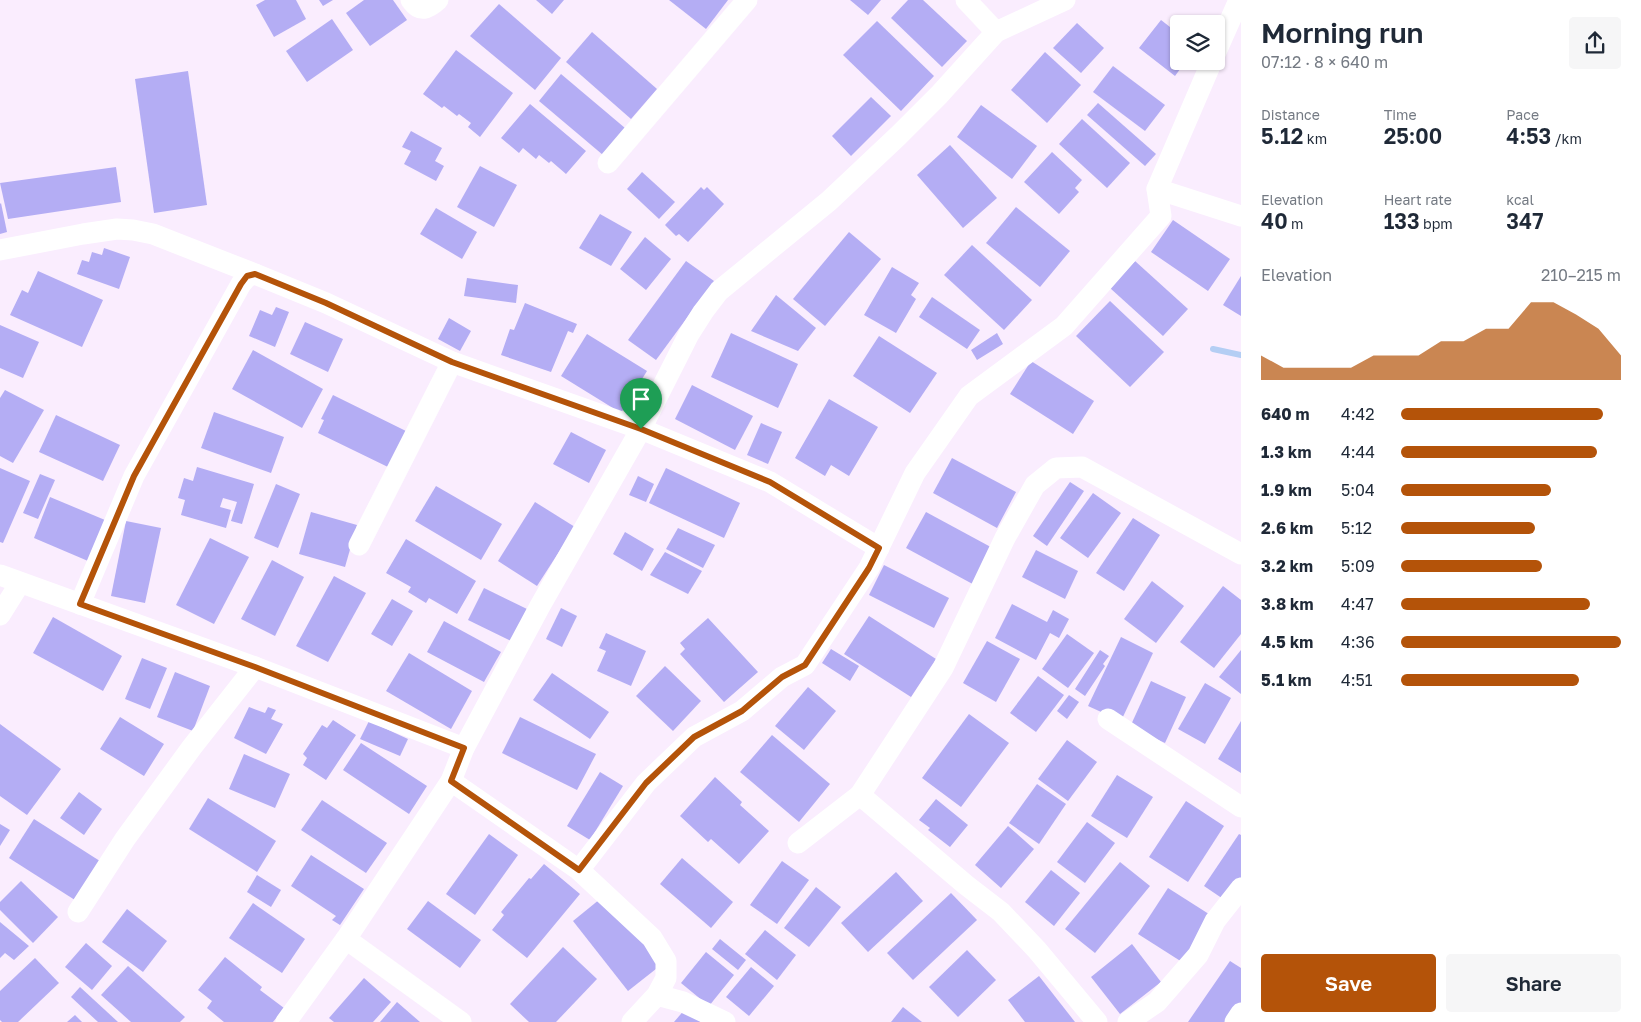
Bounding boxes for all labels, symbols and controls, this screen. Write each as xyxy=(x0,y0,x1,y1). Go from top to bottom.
map controls xyxy=(1170,15,1225,70)
button: layers xyxy=(1170,15,1225,70)
text: Morning run xyxy=(1261,16,1424,49)
button: share xyxy=(1569,17,1621,69)
text: 07:12 · 8 × 640 m xyxy=(1261,52,1388,72)
text: Distance xyxy=(1261,106,1320,123)
text: Time xyxy=(1384,106,1417,123)
text: Pace xyxy=(1506,106,1539,123)
text: 5.12 xyxy=(1261,123,1303,149)
text: 25:00 xyxy=(1384,123,1442,149)
text: 4:53 xyxy=(1506,123,1551,149)
text: km xyxy=(1303,130,1327,147)
text: /km xyxy=(1551,130,1582,147)
text: Elevation xyxy=(1261,191,1323,208)
text: Heart rate xyxy=(1384,191,1452,208)
text: kcal xyxy=(1506,191,1534,208)
text: 40 xyxy=(1261,208,1288,234)
text: 133 xyxy=(1384,208,1420,234)
text: 347 xyxy=(1506,208,1544,234)
text: m xyxy=(1288,215,1304,232)
text: bpm xyxy=(1420,215,1453,232)
text: Elevation xyxy=(1261,265,1332,285)
text: 210–215 m xyxy=(1541,265,1621,285)
pin xyxy=(620,378,662,429)
icon: arrive xyxy=(627,385,655,413)
text: 640 m xyxy=(1261,404,1310,424)
text: 4:42 xyxy=(1341,404,1375,424)
text: 1.3 km xyxy=(1261,442,1311,462)
text: 4:44 xyxy=(1341,442,1375,462)
text: 1.9 km xyxy=(1261,480,1312,500)
text: 5:04 xyxy=(1341,480,1375,500)
text: 2.6 km xyxy=(1261,518,1313,538)
text: 5:12 xyxy=(1341,518,1372,538)
text: 3.2 km xyxy=(1261,556,1313,576)
text: 5:09 xyxy=(1341,556,1375,576)
text: 3.8 km xyxy=(1261,594,1313,614)
text: 4:47 xyxy=(1341,594,1374,614)
text: 4.5 km xyxy=(1261,632,1313,652)
text: 4:36 xyxy=(1341,632,1375,652)
text: 5.1 km xyxy=(1261,670,1311,690)
text: 4:51 xyxy=(1341,670,1373,690)
button: Save xyxy=(1261,954,1436,1012)
button: Share xyxy=(1446,954,1621,1012)

